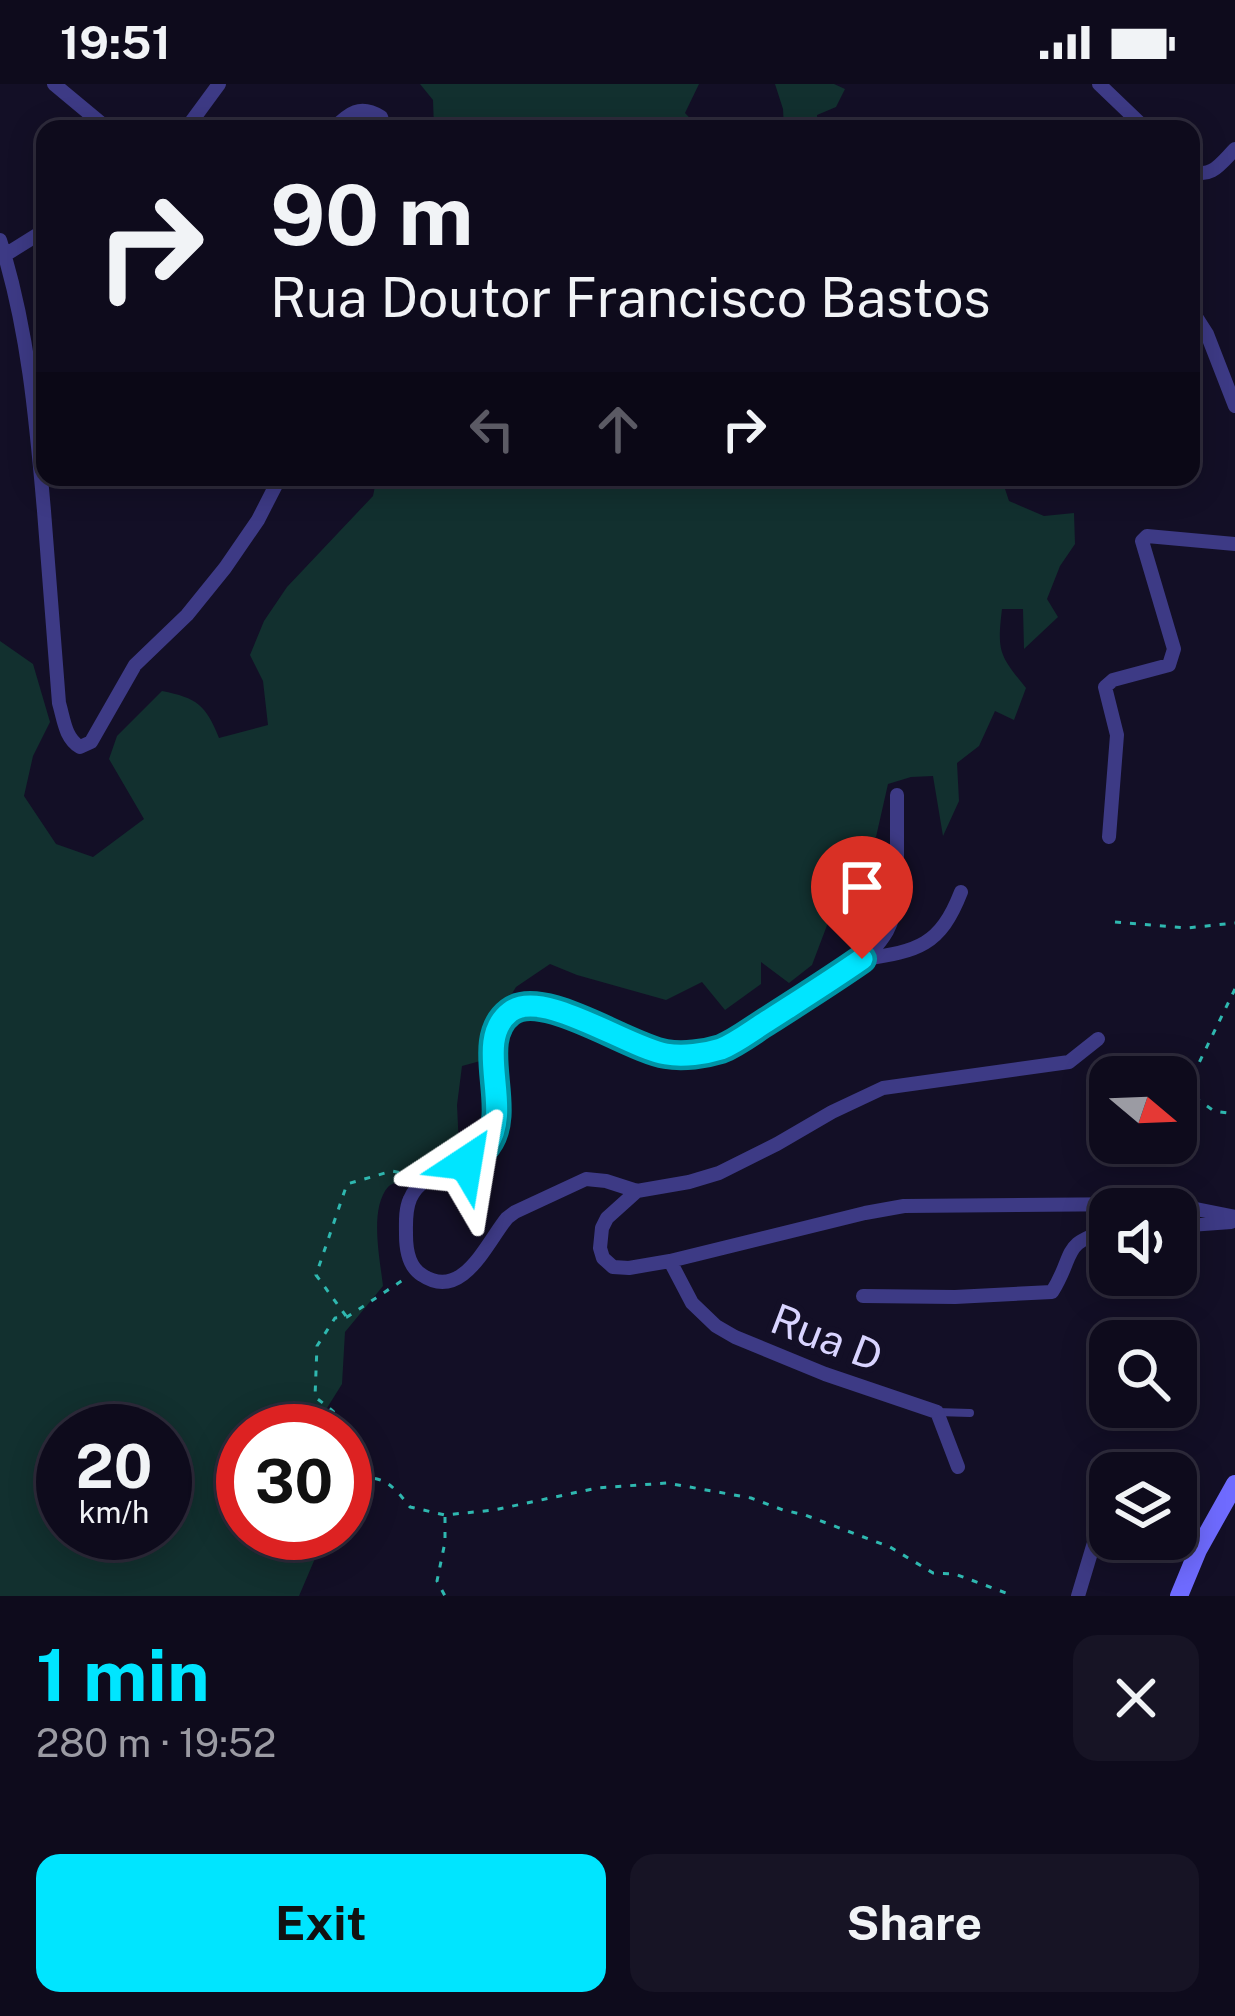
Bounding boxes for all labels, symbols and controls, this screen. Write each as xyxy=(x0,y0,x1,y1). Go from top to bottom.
text: 19:51 xyxy=(60,16,171,69)
text: 90 m xyxy=(270,165,473,264)
icon: right xyxy=(72,168,228,324)
text: Rua Doutor Francisco Bastos xyxy=(270,266,991,329)
icon: left xyxy=(459,396,525,462)
icon: ahead xyxy=(585,396,651,462)
icon: right xyxy=(711,396,777,462)
pin xyxy=(811,836,913,959)
icon: arrive xyxy=(829,854,895,920)
north arrow xyxy=(1089,1056,1197,1164)
map controls xyxy=(1089,1056,1197,1560)
position arrow xyxy=(403,1100,529,1226)
button: sound xyxy=(1089,1188,1197,1296)
street label: Rua D xyxy=(765,1294,889,1380)
button: search xyxy=(1089,1320,1197,1428)
speed limit sign: 30 xyxy=(216,1404,372,1560)
text: 20 xyxy=(76,1431,152,1502)
button: layers xyxy=(1089,1452,1197,1560)
text: km/h xyxy=(79,1494,149,1530)
text: 1 min xyxy=(36,1633,210,1717)
button: close xyxy=(1073,1635,1199,1761)
text: 280 m · 19:52 xyxy=(36,1720,276,1766)
button: Exit xyxy=(36,1854,606,1992)
button: Share xyxy=(630,1854,1199,1992)

